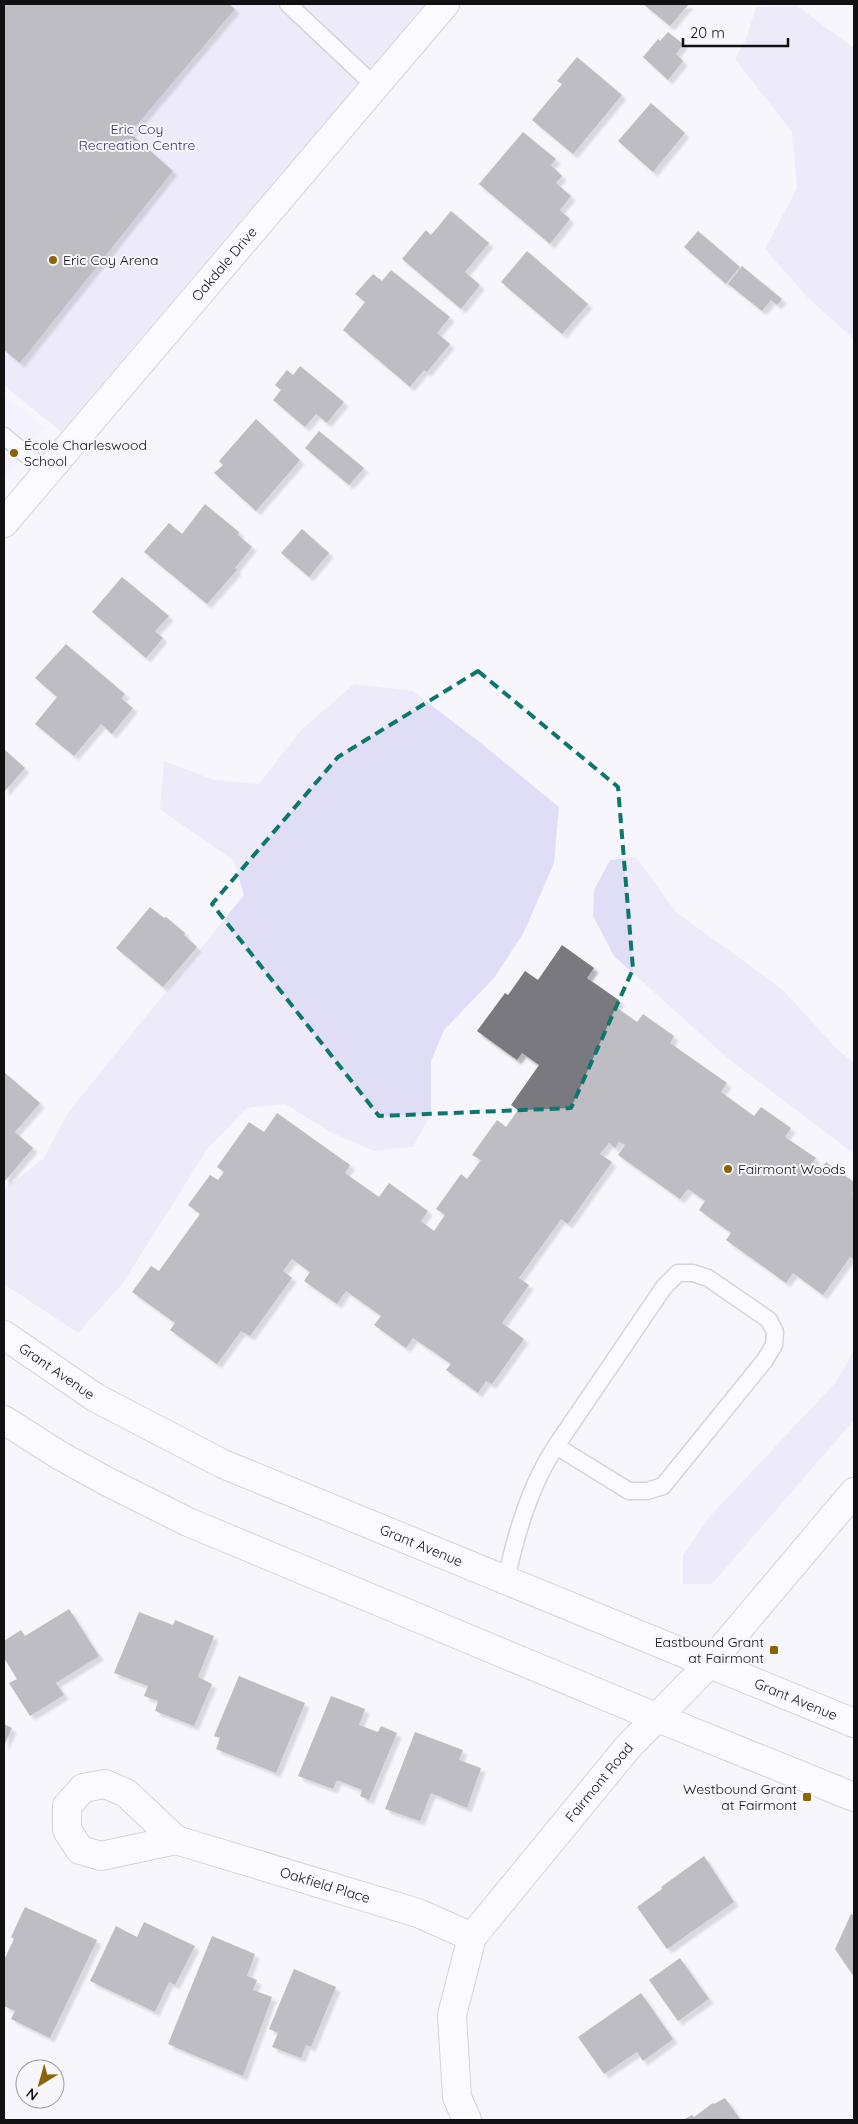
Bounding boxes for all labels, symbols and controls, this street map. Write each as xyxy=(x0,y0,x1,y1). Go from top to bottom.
scale bar xyxy=(683,15,788,47)
text: 20 m xyxy=(690,23,725,42)
park label: Eric Coy Recreation Centre xyxy=(79,120,196,154)
street label: Oakdale Drive xyxy=(188,223,261,305)
place label: Eric Coy Arena xyxy=(63,251,158,269)
marker: Eric Coy Arena xyxy=(47,254,59,266)
place label: École Charleswood School xyxy=(24,436,147,470)
marker: École Charleswood School xyxy=(8,447,20,459)
place label: Fairmont Woods xyxy=(738,1160,846,1178)
marker: Fairmont Woods xyxy=(722,1163,734,1175)
street label: Grant Avenue xyxy=(15,1339,98,1404)
street label: Grant Avenue xyxy=(377,1520,466,1570)
place label: Eastbound Grant at Fairmont xyxy=(655,1633,764,1667)
marker: Eastbound Grant at Fairmont xyxy=(768,1644,780,1656)
street label: Grant Avenue xyxy=(752,1674,840,1724)
street label: Fairmont Road xyxy=(561,1739,637,1826)
place label: Westbound Grant at Fairmont xyxy=(683,1780,797,1814)
marker: Westbound Grant at Fairmont xyxy=(801,1791,813,1803)
street label: Oakfield Place xyxy=(278,1863,372,1907)
north arrow xyxy=(15,2059,65,2109)
text: N xyxy=(23,2084,42,2105)

